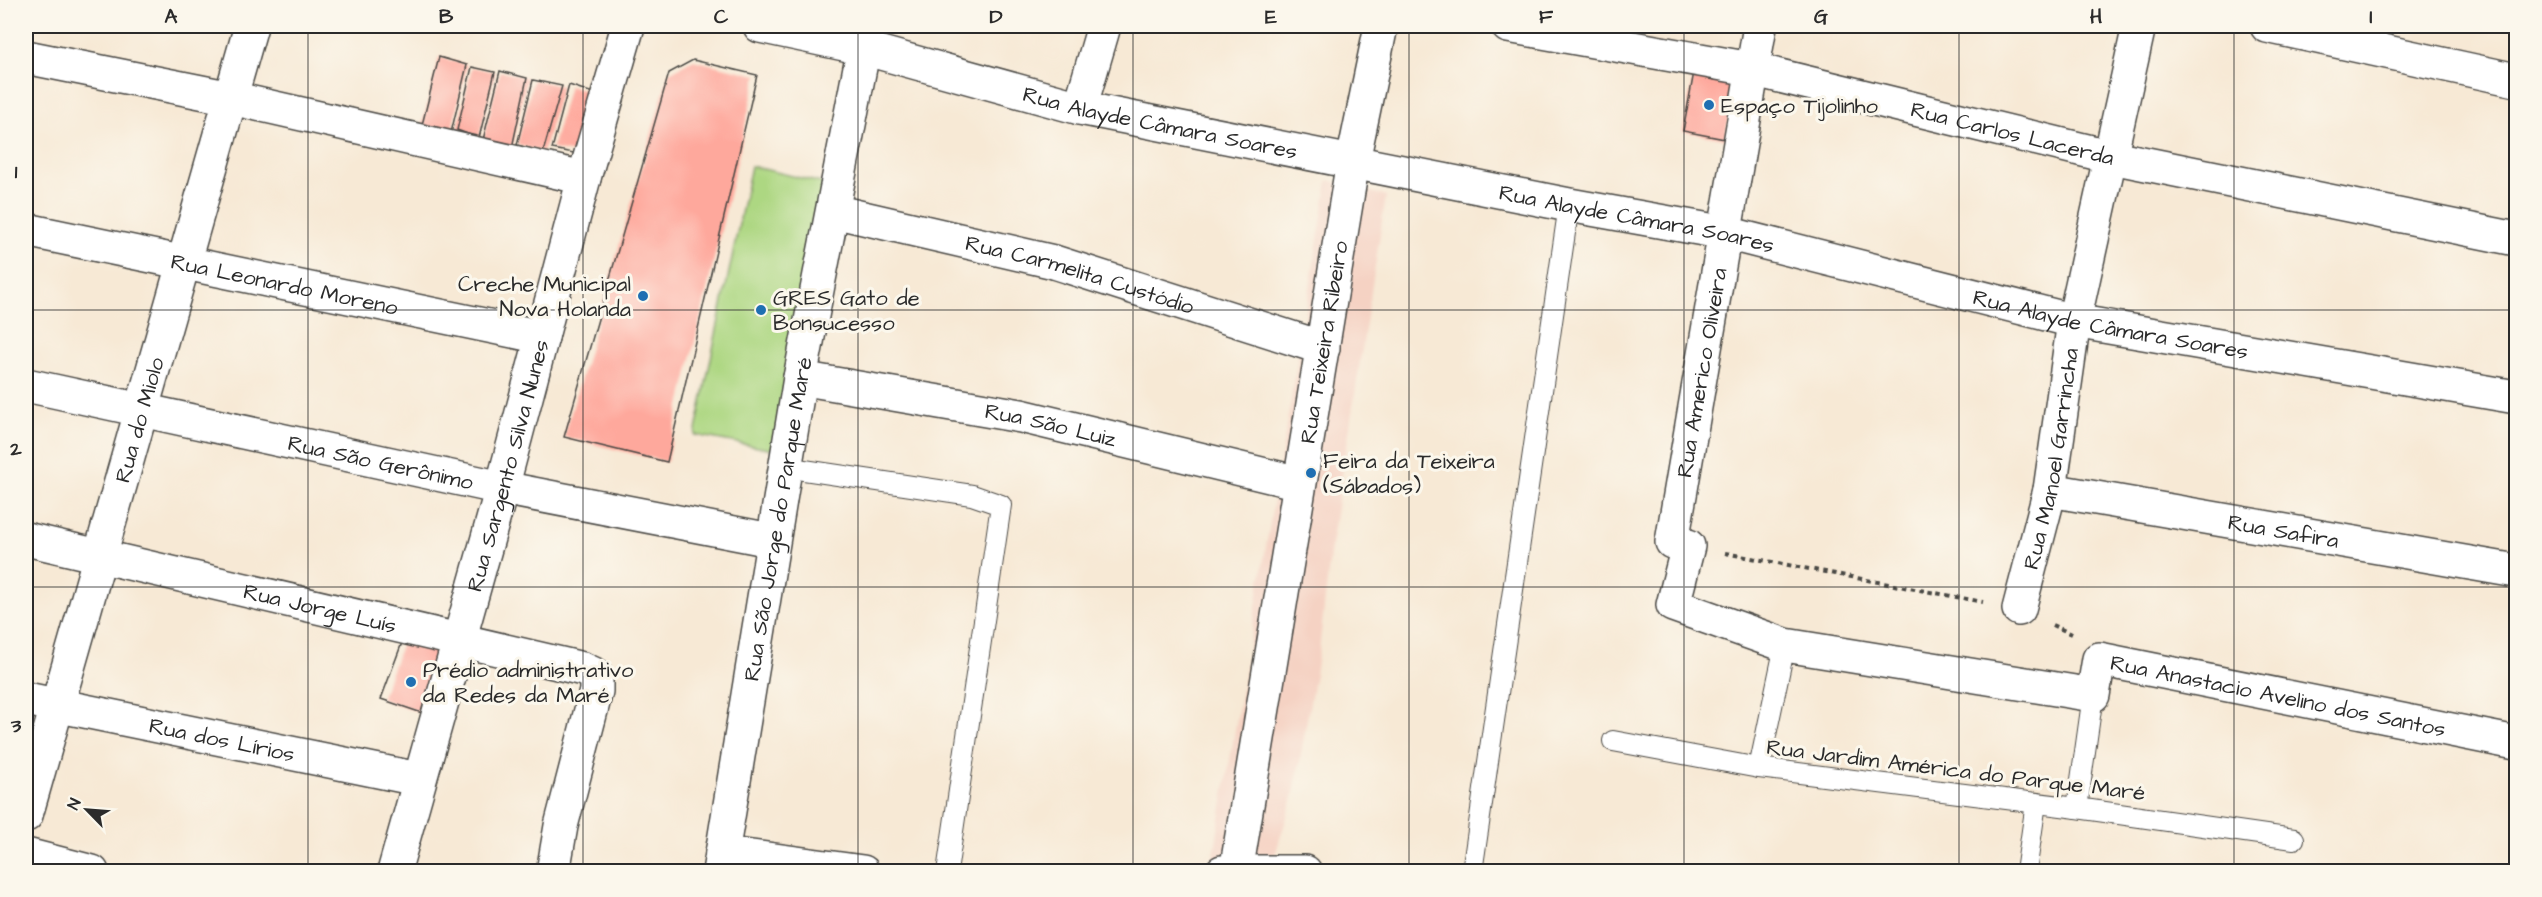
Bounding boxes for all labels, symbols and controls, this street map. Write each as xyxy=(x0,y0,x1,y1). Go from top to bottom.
text: A xyxy=(165,3,178,31)
text: B xyxy=(439,3,454,31)
text: C xyxy=(714,3,729,31)
text: D xyxy=(990,3,1003,31)
text: E xyxy=(1265,3,1277,31)
text: F xyxy=(1539,3,1554,31)
text: G xyxy=(1814,3,1828,31)
text: H xyxy=(2090,3,2102,31)
text: I xyxy=(2369,3,2373,31)
street label: Rua Alayde Câmara Soares xyxy=(1019,79,1300,168)
place label: Espaço Tijolinho xyxy=(1721,91,1879,122)
street label: Rua Carlos Lacerda xyxy=(1907,94,2117,174)
marker: Espaço Tijolinho xyxy=(1702,98,1716,112)
text: 1 xyxy=(15,158,18,186)
street label: Rua Alayde Câmara Soares xyxy=(1496,177,1777,262)
street label: Rua Carmelita Custódio xyxy=(962,228,1198,323)
street label: Rua Teixeira Ribeiro xyxy=(1293,238,1357,446)
street label: Rua Leonardo Moreno xyxy=(168,246,401,324)
street label: Rua Americo Oliveira xyxy=(1669,266,1736,480)
place label: Creche Municipal Nova Holanda xyxy=(458,269,631,325)
street label: Rua Alayde Câmara Soares xyxy=(1970,282,2250,368)
place label: GRES Gato de Bonsucesso xyxy=(773,283,920,339)
marker: Creche Municipal Nova Holanda xyxy=(636,289,650,303)
marker: GRES Gato de Bonsucesso xyxy=(754,303,768,317)
street label: Rua Sargento Silva Nunes xyxy=(460,336,558,596)
street label: Rua Manoel Garrincha xyxy=(2016,346,2087,573)
street label: Rua do Miolo xyxy=(108,353,173,486)
street label: Rua São Jorge do Parque Maré xyxy=(737,354,821,683)
street label: Rua São Luiz xyxy=(982,396,1119,455)
street label: Rua São Gerônimo xyxy=(285,428,477,498)
text: 2 xyxy=(9,435,22,463)
place label: Feira da Teixeira (Sábados) xyxy=(1323,446,1495,502)
marker: Feira da Teixeira (Sábados) xyxy=(1304,466,1318,480)
street label: Rua Safira xyxy=(2225,507,2341,557)
street label: Rua Jorge Luís xyxy=(240,576,399,642)
street label: Rua Anastacio Avelino dos Santos xyxy=(2107,648,2448,745)
place label: Prédio administrativo da Redes da Maré xyxy=(423,655,634,711)
marker: Prédio administrativo da Redes da Maré xyxy=(404,675,418,689)
street label: Rua dos Lírios xyxy=(146,710,297,770)
text: 3 xyxy=(10,712,22,740)
street label: Rua Jardim América do Parque Maré xyxy=(1765,732,2147,809)
north arrow xyxy=(57,780,117,840)
text: N xyxy=(62,795,86,813)

